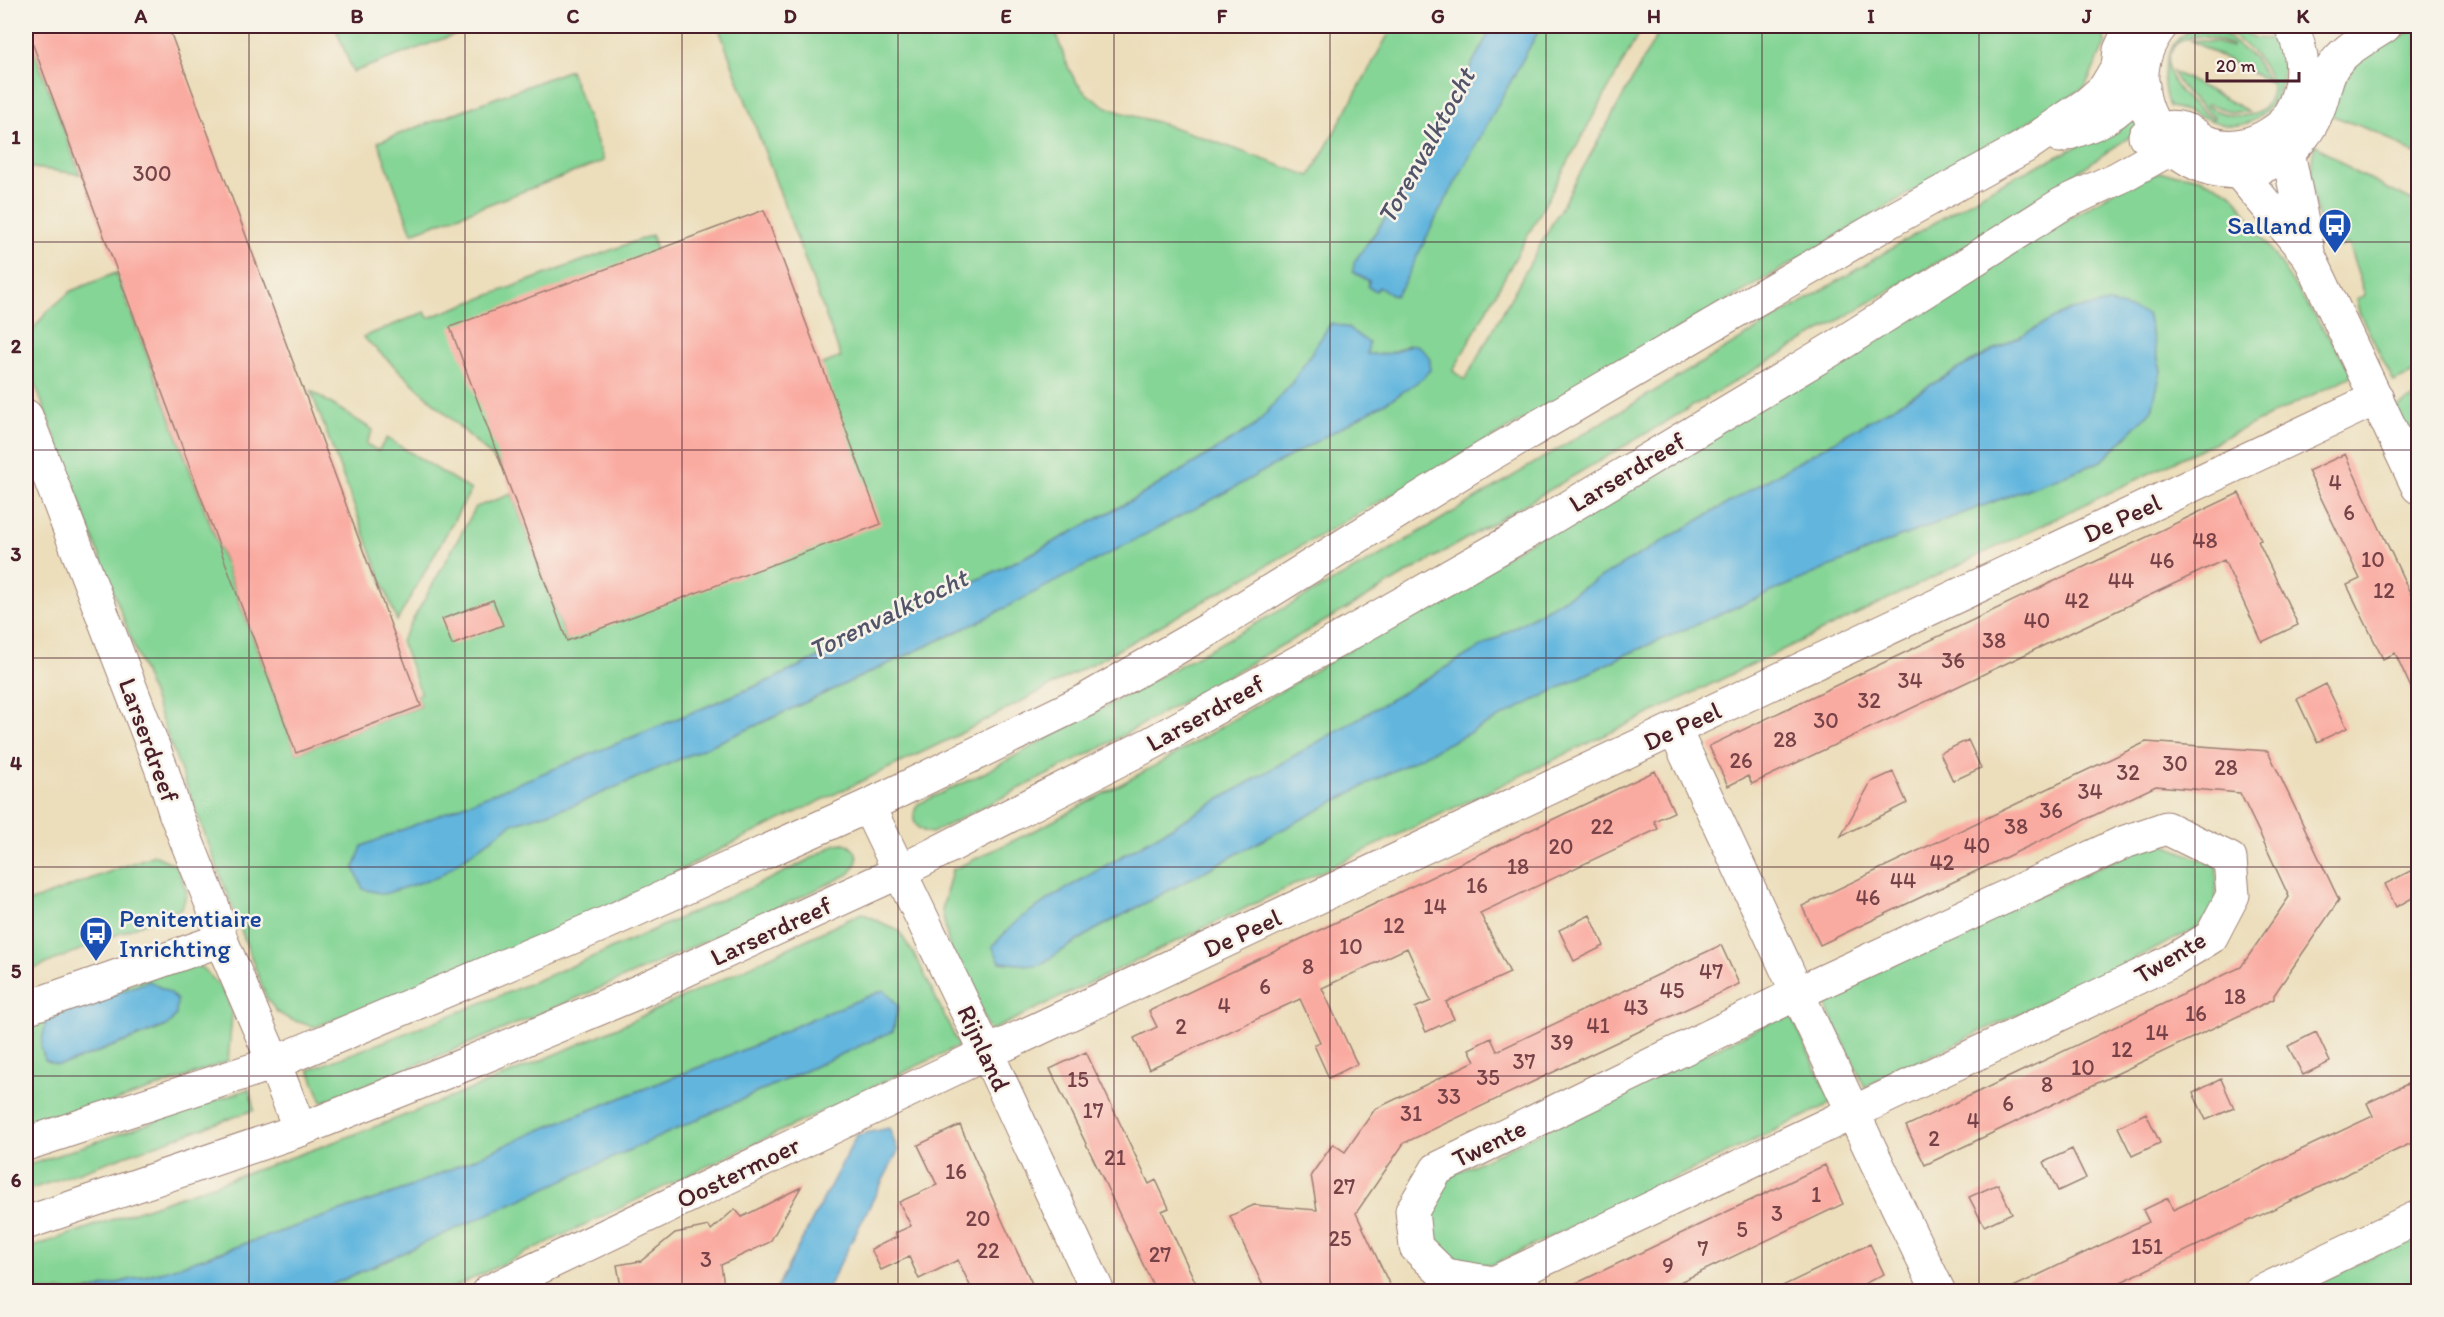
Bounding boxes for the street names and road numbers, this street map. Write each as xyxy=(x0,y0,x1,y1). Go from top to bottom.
street label: Larserdreef xyxy=(1563,425,1691,519)
street label: De Peel xyxy=(2078,486,2166,550)
street label: Larserdreef xyxy=(1140,667,1270,759)
street label: Larserdreef xyxy=(112,673,186,807)
street label: De Peel xyxy=(1638,694,1726,758)
street label: Larserdreef xyxy=(705,889,837,973)
street label: De Peel xyxy=(1198,901,1286,965)
street label: Twente xyxy=(2128,923,2212,991)
street label: Rijnland xyxy=(950,1000,1018,1096)
street label: Twente xyxy=(1447,1111,1531,1175)
street label: Oostermoer xyxy=(671,1128,805,1216)

